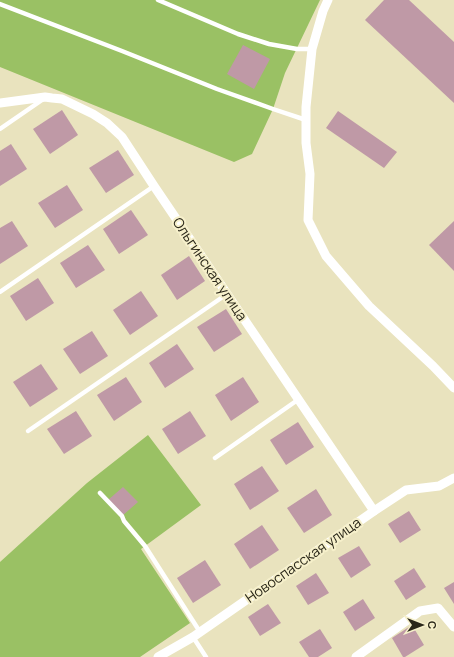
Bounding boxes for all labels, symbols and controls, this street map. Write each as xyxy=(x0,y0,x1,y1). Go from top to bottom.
street label: Ольгинская улица xyxy=(169,213,252,324)
street label: Новоспасская улица xyxy=(241,512,364,607)
north arrow xyxy=(402,605,442,645)
text: С xyxy=(425,621,440,629)

